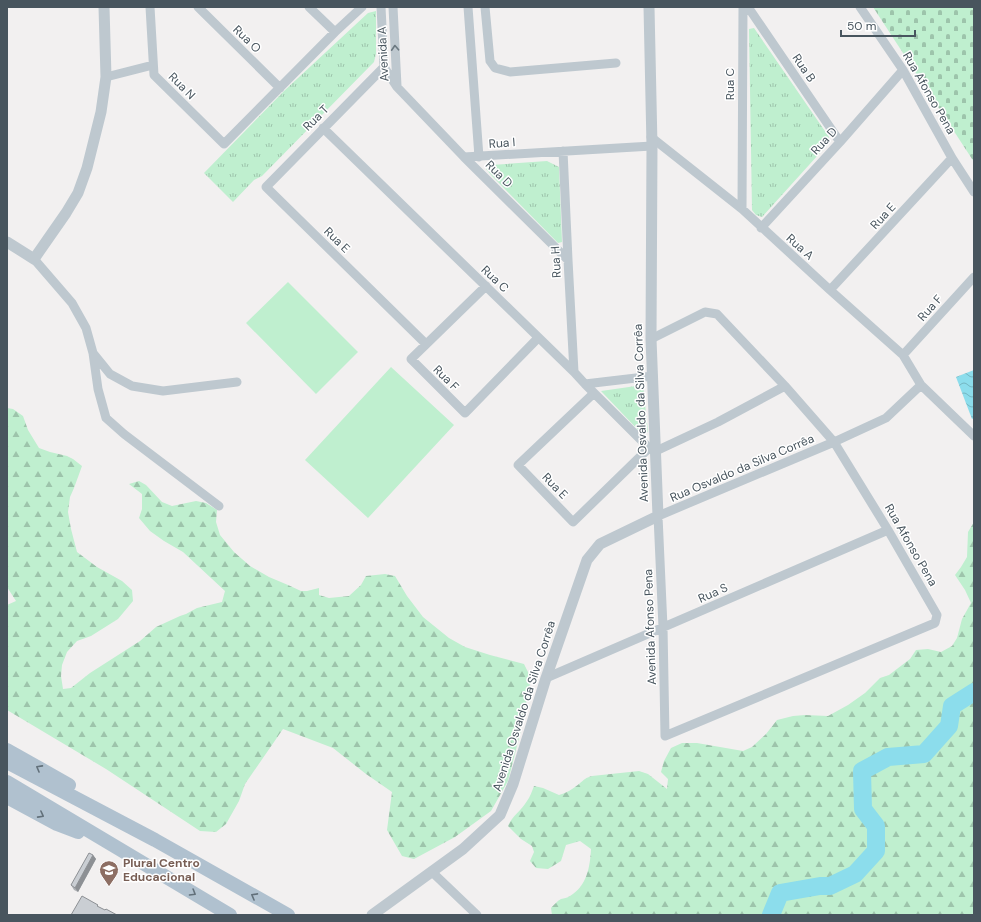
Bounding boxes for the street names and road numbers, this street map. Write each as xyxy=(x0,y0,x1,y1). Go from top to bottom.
street label: Rua O xyxy=(230,22,264,56)
street label: Avenida A xyxy=(374,26,392,82)
street label: Rua Afonso Pena xyxy=(899,49,959,137)
street label: Rua B xyxy=(789,51,819,85)
street label: Rua C xyxy=(722,67,738,100)
street label: Rua N xyxy=(165,69,199,103)
street label: Rua T xyxy=(300,101,333,134)
street label: Rua D xyxy=(807,124,841,158)
street label: Rua I xyxy=(488,134,516,152)
street label: Rua D xyxy=(482,157,516,191)
street label: Rua E xyxy=(867,199,899,233)
street label: Rua E xyxy=(320,224,354,256)
street label: Rua A xyxy=(783,230,817,264)
street label: Rua H xyxy=(547,246,565,278)
street label: Rua C xyxy=(478,262,512,296)
street label: Rua F xyxy=(914,291,946,325)
street label: Avenida Osvaldo da Silva Corrêa xyxy=(630,324,652,502)
street label: Rua F xyxy=(430,362,463,395)
street label: Rua Osvaldo da Silva Corrêa xyxy=(668,430,816,506)
street label: Rua E xyxy=(539,469,571,503)
street label: Rua Afonso Pena xyxy=(881,501,941,589)
street label: Avenida Afonso Pena xyxy=(640,569,660,685)
street label: Rua S xyxy=(696,579,730,607)
street label: Avenida Osvaldo da Silva Corrêa xyxy=(489,619,559,793)

